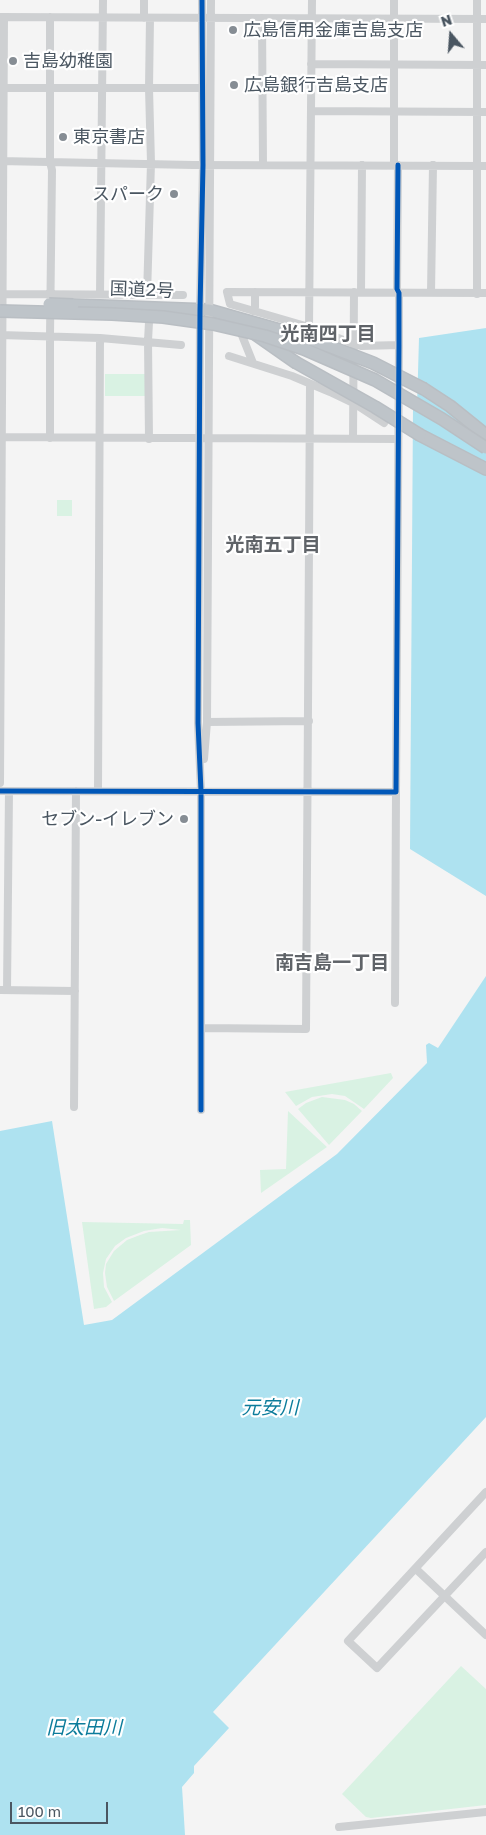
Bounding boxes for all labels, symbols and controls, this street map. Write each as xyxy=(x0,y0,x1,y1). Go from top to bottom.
north arrow xyxy=(426,10,476,60)
text: N xyxy=(439,11,454,30)
place label: 広島信用金庫吉島支店 xyxy=(243,19,423,41)
marker: 広島信用金庫吉島支店 xyxy=(227,24,239,36)
place label: 吉島幼稚園 xyxy=(23,50,113,72)
marker: 吉島幼稚園 xyxy=(7,55,19,67)
place label: 広島銀行吉島支店 xyxy=(244,74,388,96)
marker: 広島銀行吉島支店 xyxy=(228,79,240,91)
place label: 東京書店 xyxy=(73,126,145,148)
marker: 東京書店 xyxy=(57,131,69,143)
place label: スパーク xyxy=(92,183,164,205)
marker: スパーク xyxy=(168,188,180,200)
street label: 国道2号 xyxy=(109,278,175,302)
district label: 光南四丁目 xyxy=(281,323,375,345)
district label: 光南五丁目 xyxy=(226,534,320,556)
place label: セブン-イレブン xyxy=(41,808,174,830)
marker: セブン-イレブン xyxy=(178,813,190,825)
district label: 南吉島一丁目 xyxy=(275,952,389,974)
water label: 元安川 xyxy=(242,1397,298,1419)
water label: 旧太田川 xyxy=(46,1717,122,1739)
scale bar xyxy=(12,1792,110,1824)
text: 100 m xyxy=(18,1802,61,1820)

